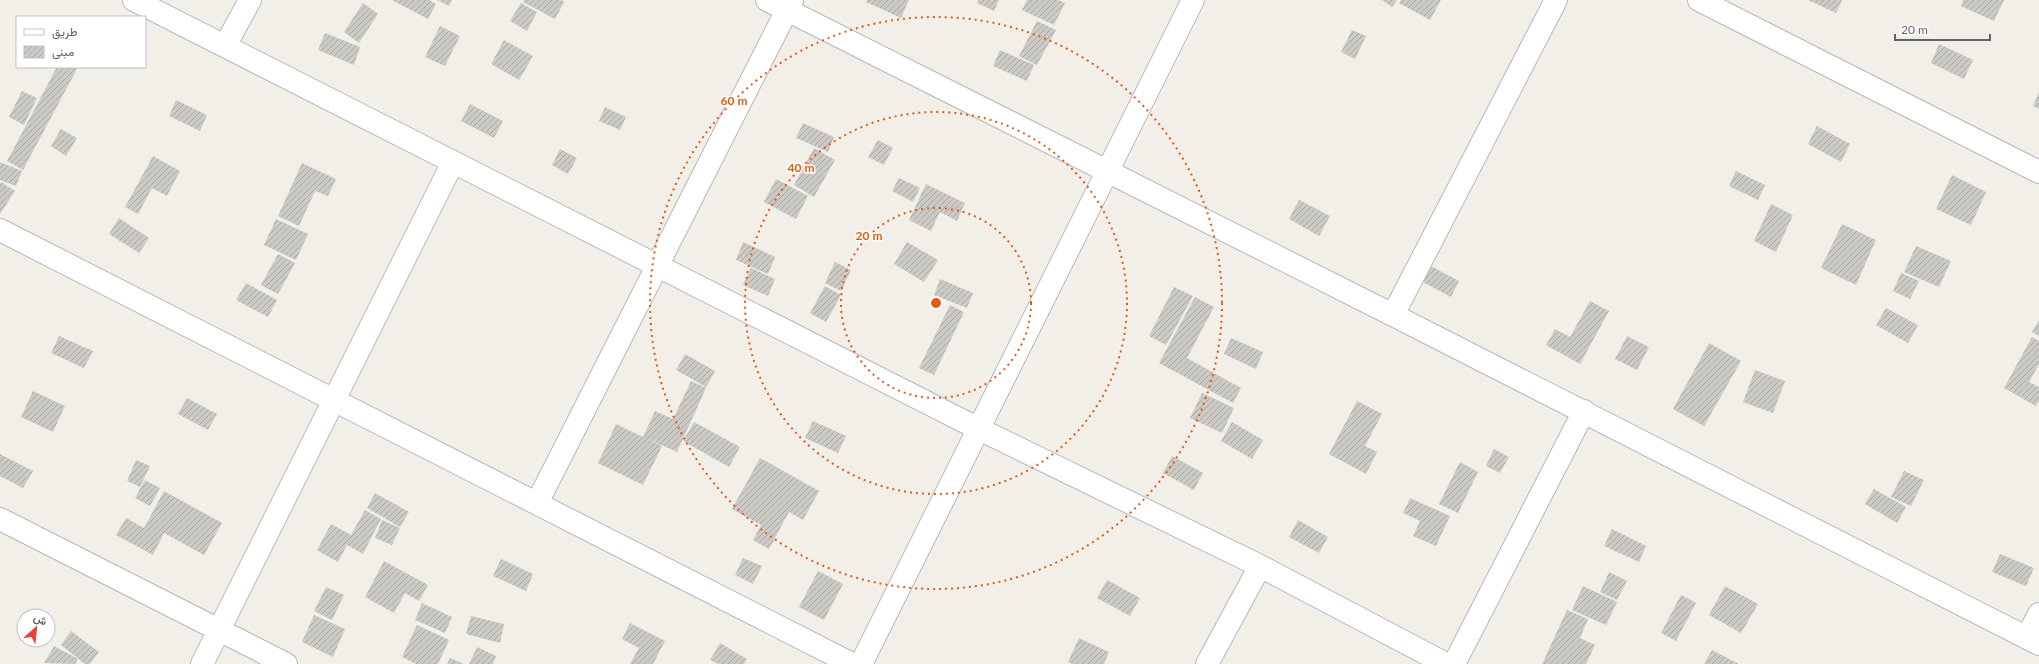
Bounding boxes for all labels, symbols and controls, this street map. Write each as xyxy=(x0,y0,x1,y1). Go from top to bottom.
legend xyxy=(16,16,146,68)
scale bar xyxy=(1895,16,1990,42)
text: 20 m xyxy=(1901,22,1928,37)
text: طريق xyxy=(52,24,78,40)
text: مبنى xyxy=(52,44,74,60)
text: 60 m xyxy=(721,93,747,108)
text: 40 m xyxy=(788,160,814,175)
text: 20 m xyxy=(856,228,882,243)
centre of rings xyxy=(929,296,943,310)
north arrow xyxy=(16,608,56,648)
text: ش xyxy=(31,610,50,628)

